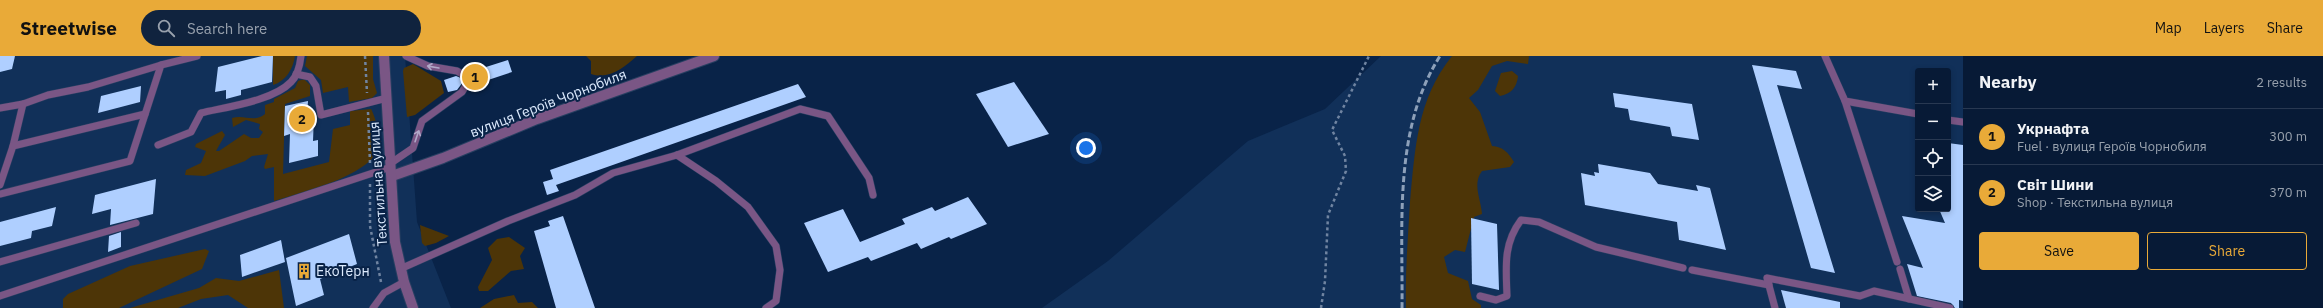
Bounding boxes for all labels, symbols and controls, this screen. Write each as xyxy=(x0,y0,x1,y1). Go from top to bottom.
search box xyxy=(141,10,421,46)
text: Streetwise xyxy=(20,16,117,40)
icon: search xyxy=(155,17,177,39)
text: Search here xyxy=(187,19,267,38)
text: Map xyxy=(2155,19,2182,37)
text: Layers xyxy=(2204,19,2245,37)
text: Share xyxy=(2267,19,2303,37)
pin: 1 xyxy=(462,62,488,92)
one-way arrow xyxy=(427,63,440,71)
street label: вулиця Героїв Чорнобиля xyxy=(467,65,629,141)
map controls xyxy=(1915,68,1951,212)
button: + xyxy=(1915,68,1951,104)
text: Nearby xyxy=(1979,71,2037,93)
text: 2 results xyxy=(2256,74,2307,91)
pin: 2 xyxy=(289,104,315,134)
button: − xyxy=(1915,104,1951,140)
text: Укрнафта xyxy=(2017,119,2089,138)
street label: Текстильна вулиця xyxy=(365,121,391,247)
text: 1 xyxy=(1988,128,1996,145)
text: 300 m xyxy=(2269,128,2307,145)
one-way arrow xyxy=(414,130,421,143)
your location xyxy=(1076,138,1096,158)
text: Fuel · вулиця Героїв Чорнобиля xyxy=(2017,138,2207,155)
button: locate xyxy=(1915,140,1951,176)
text: Світ Шини xyxy=(2017,175,2094,194)
button: layers xyxy=(1915,176,1951,212)
text: 2 xyxy=(1988,184,1996,201)
text: 370 m xyxy=(2269,184,2307,201)
text: Shop · Текстильна вулиця xyxy=(2017,194,2173,211)
button: Save xyxy=(1979,232,2139,270)
button: Share xyxy=(2147,232,2307,270)
building icon: ЕкоТерн xyxy=(295,262,313,280)
place label: ЕкоТерн xyxy=(316,262,370,280)

